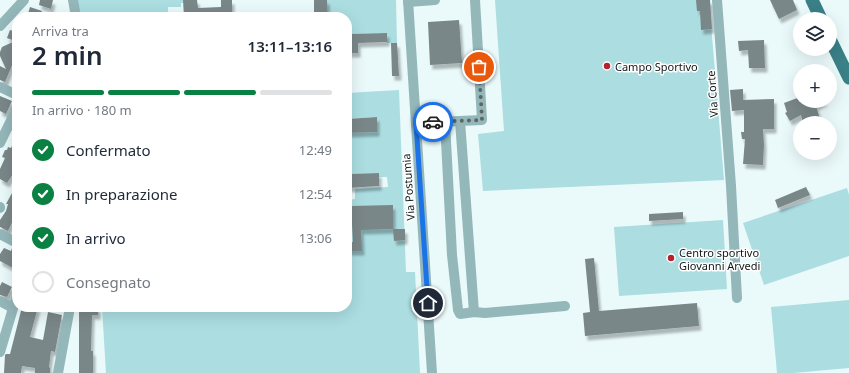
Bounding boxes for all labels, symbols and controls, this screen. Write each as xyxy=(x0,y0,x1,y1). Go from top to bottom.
map controls xyxy=(793,12,837,160)
button: layers xyxy=(793,12,837,56)
text: Arriva tra xyxy=(32,22,89,40)
text: 13:11–13:16 xyxy=(248,36,332,56)
text: 2 min xyxy=(32,37,103,73)
pin xyxy=(462,50,496,84)
icon: bag xyxy=(468,56,490,78)
place label: Campo Sportivo xyxy=(615,59,698,74)
marker: Campo Sportivo xyxy=(602,61,612,71)
button: + xyxy=(793,64,837,108)
street label: Via Corte xyxy=(703,70,721,118)
text: In arrivo · 180 m xyxy=(32,101,132,119)
courier xyxy=(413,102,453,142)
icon: car xyxy=(422,111,444,133)
button: − xyxy=(793,116,837,160)
icon: check xyxy=(32,139,54,161)
text: Confermato xyxy=(66,140,151,160)
text: 12:49 xyxy=(299,141,332,159)
street label: Via Postumia xyxy=(398,153,418,221)
icon: check xyxy=(32,183,54,205)
text: In preparazione xyxy=(66,184,178,204)
text: 12:54 xyxy=(299,185,332,203)
icon: check xyxy=(32,227,54,249)
text: In arrivo xyxy=(66,228,126,248)
text: 13:06 xyxy=(299,229,332,247)
place label: Centro sportivo Giovanni Arvedi xyxy=(679,245,760,273)
marker: Centro sportivo Giovanni Arvedi xyxy=(666,253,676,263)
text: Consegnato xyxy=(66,272,151,292)
pin xyxy=(411,286,445,320)
icon: home xyxy=(417,292,439,314)

